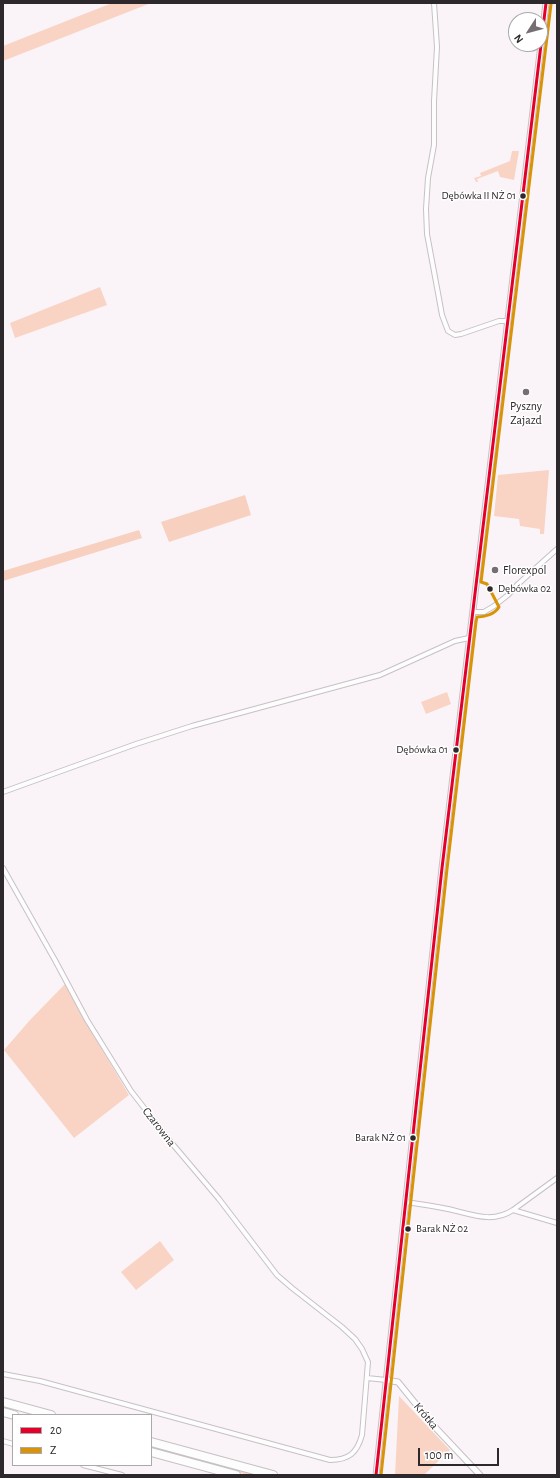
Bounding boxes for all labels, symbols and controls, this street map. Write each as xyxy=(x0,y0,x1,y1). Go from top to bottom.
north arrow xyxy=(508,12,548,52)
text: N xyxy=(512,32,525,45)
place label: Dębówka II NŻ 01 xyxy=(441,189,516,203)
marker: Dębówka II NŻ 01 xyxy=(518,191,528,201)
marker: Pyszny Zajazd xyxy=(521,387,531,397)
place label: Pyszny Zajazd xyxy=(510,399,542,427)
place label: Florexpol xyxy=(503,563,547,577)
marker: Florexpol xyxy=(490,565,500,575)
place label: Dębówka 02 xyxy=(498,582,551,596)
marker: Dębówka 02 xyxy=(485,584,495,594)
place label: Dębówka 01 xyxy=(396,743,448,757)
marker: Dębówka 01 xyxy=(451,745,461,755)
street label: Czarowna xyxy=(139,1105,179,1149)
place label: Barak NŻ 01 xyxy=(355,1131,406,1145)
marker: Barak NŻ 01 xyxy=(408,1133,418,1143)
place label: Barak NŻ 02 xyxy=(416,1222,468,1236)
marker: Barak NŻ 02 xyxy=(403,1224,413,1234)
street label: Krótka xyxy=(411,1400,441,1432)
legend xyxy=(12,1414,152,1466)
text: 20 xyxy=(50,1424,62,1436)
scale bar xyxy=(420,1440,501,1466)
text: Z xyxy=(50,1444,56,1456)
text: 100 m xyxy=(425,1449,453,1461)

